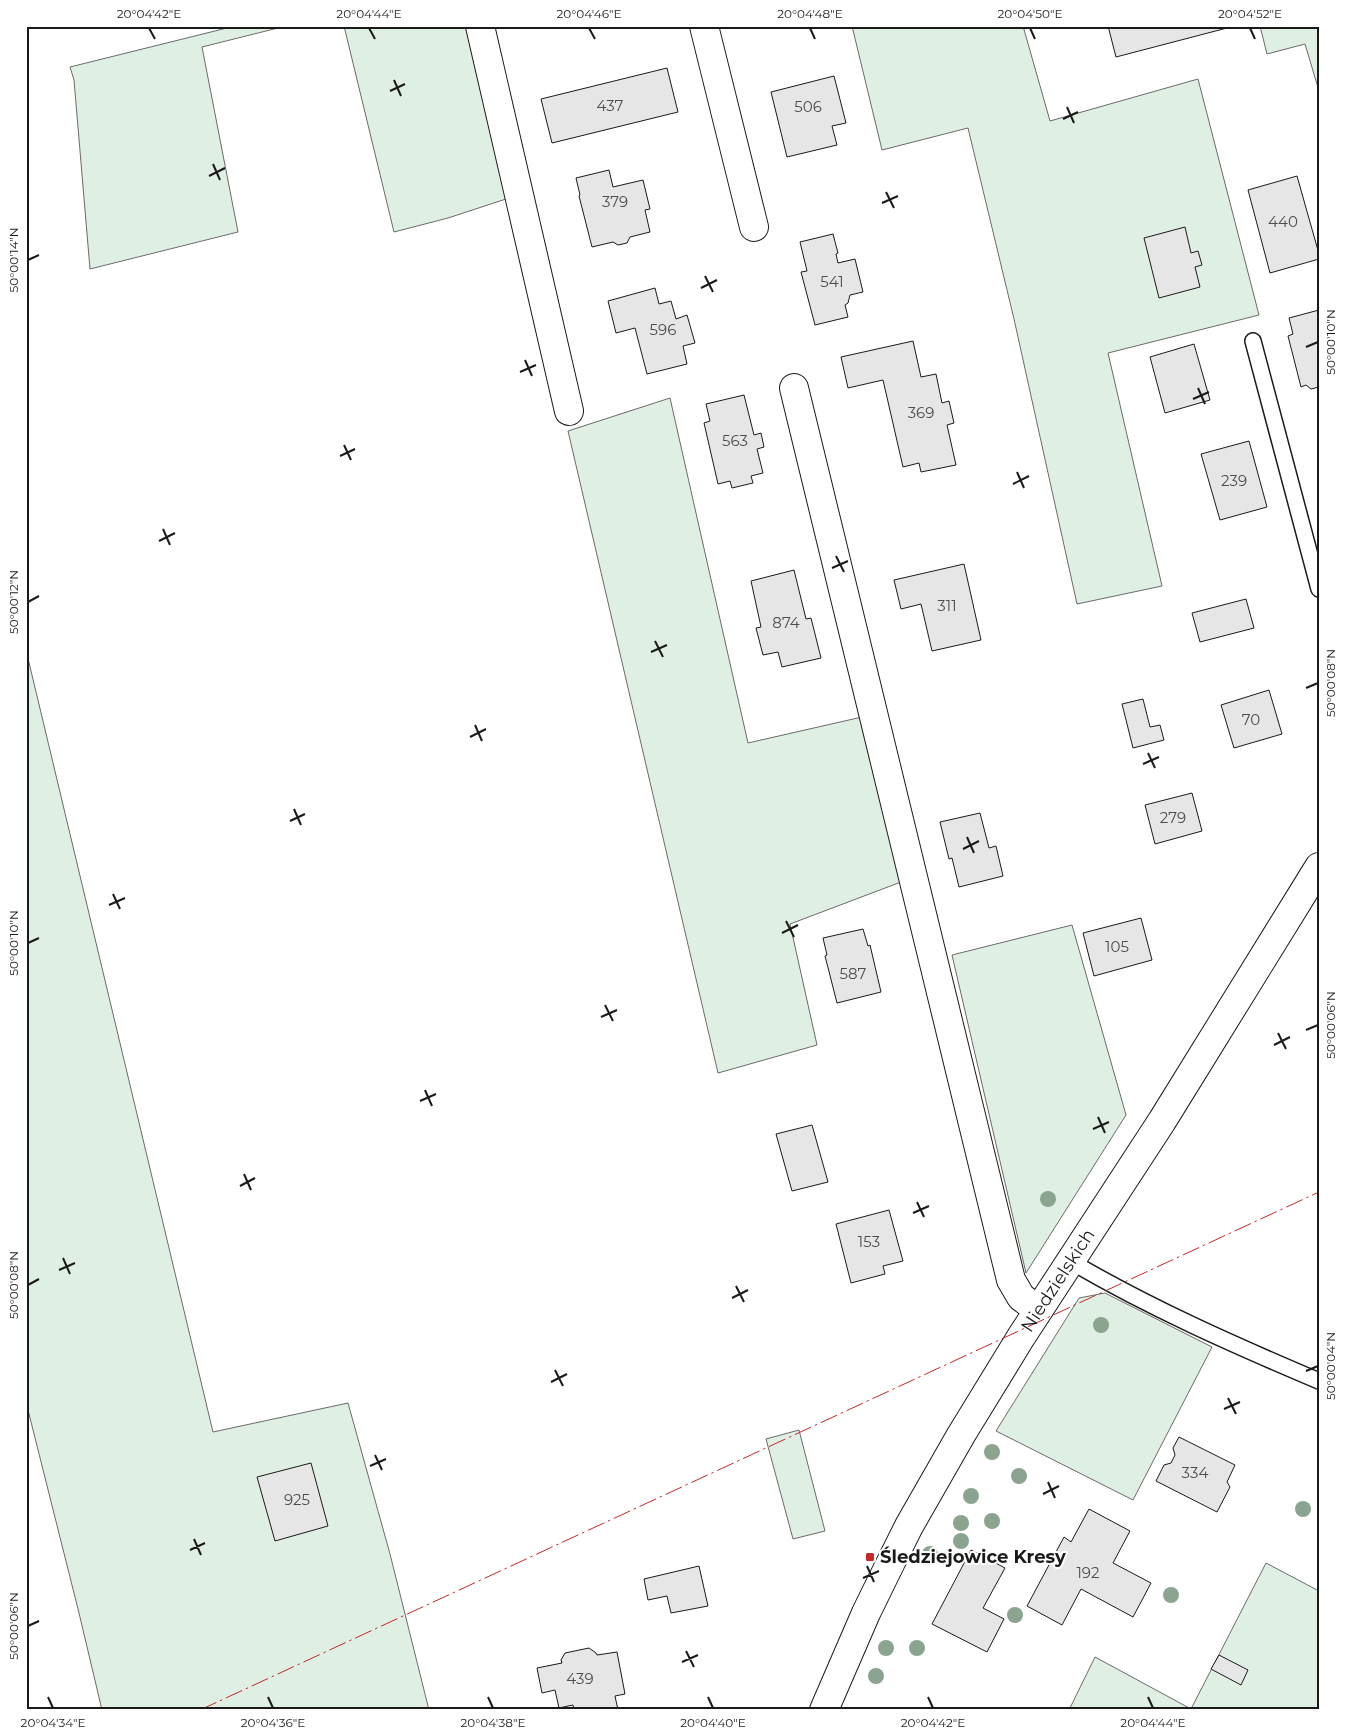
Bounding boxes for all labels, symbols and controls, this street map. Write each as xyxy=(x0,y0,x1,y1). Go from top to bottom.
text: 20°04'42"E xyxy=(117,6,181,21)
text: 20°04'44"E xyxy=(336,6,402,21)
text: 20°04'46"E xyxy=(557,6,621,21)
text: 20°04'48"E xyxy=(777,6,843,21)
text: 20°04'50"E xyxy=(997,6,1063,21)
text: 20°04'52"E xyxy=(1218,6,1282,21)
house number: 437 xyxy=(597,96,624,115)
house number: 506 xyxy=(794,97,822,116)
house number: 379 xyxy=(602,192,628,211)
house number: 440 xyxy=(1268,212,1298,231)
text: 50°00'14"N xyxy=(6,228,21,292)
house number: 541 xyxy=(820,272,844,291)
text: 50°00'10"N xyxy=(1323,309,1338,375)
house number: 596 xyxy=(650,320,676,339)
house number: 369 xyxy=(908,403,934,422)
house number: 563 xyxy=(722,431,748,450)
house number: 239 xyxy=(1221,471,1247,490)
text: 50°00'12"N xyxy=(6,570,21,634)
house number: 311 xyxy=(937,596,957,615)
house number: 874 xyxy=(772,613,800,632)
text: 50°00'08"N xyxy=(1323,649,1338,717)
house number: 70 xyxy=(1242,710,1260,729)
house number: 279 xyxy=(1160,808,1186,827)
text: 50°00'10"N xyxy=(6,910,21,976)
house number: 105 xyxy=(1105,937,1129,956)
house number: 587 xyxy=(840,964,867,983)
text: 50°00'06"N xyxy=(1323,991,1338,1059)
street label: Niedzielskich xyxy=(1016,1225,1100,1336)
house number: 153 xyxy=(858,1232,880,1251)
text: 50°00'08"N xyxy=(6,1251,21,1319)
text: 50°00'04"N xyxy=(1323,1332,1338,1400)
house number: 334 xyxy=(1182,1463,1208,1482)
house number: 925 xyxy=(284,1490,310,1509)
place label: Śledziejowice Kresy xyxy=(880,1546,1066,1568)
marker: Śledziejowice Kresy xyxy=(864,1551,876,1563)
house number: 192 xyxy=(1076,1563,1100,1582)
text: 50°00'06"N xyxy=(6,1592,21,1660)
house number: 439 xyxy=(566,1669,594,1688)
text: 20°04'34"E xyxy=(21,1715,85,1730)
text: 20°04'36"E xyxy=(241,1715,305,1730)
text: 20°04'38"E xyxy=(461,1715,525,1730)
text: 20°04'40"E xyxy=(680,1715,746,1730)
text: 20°04'42"E xyxy=(901,1715,965,1730)
text: 20°04'44"E xyxy=(1120,1715,1186,1730)

